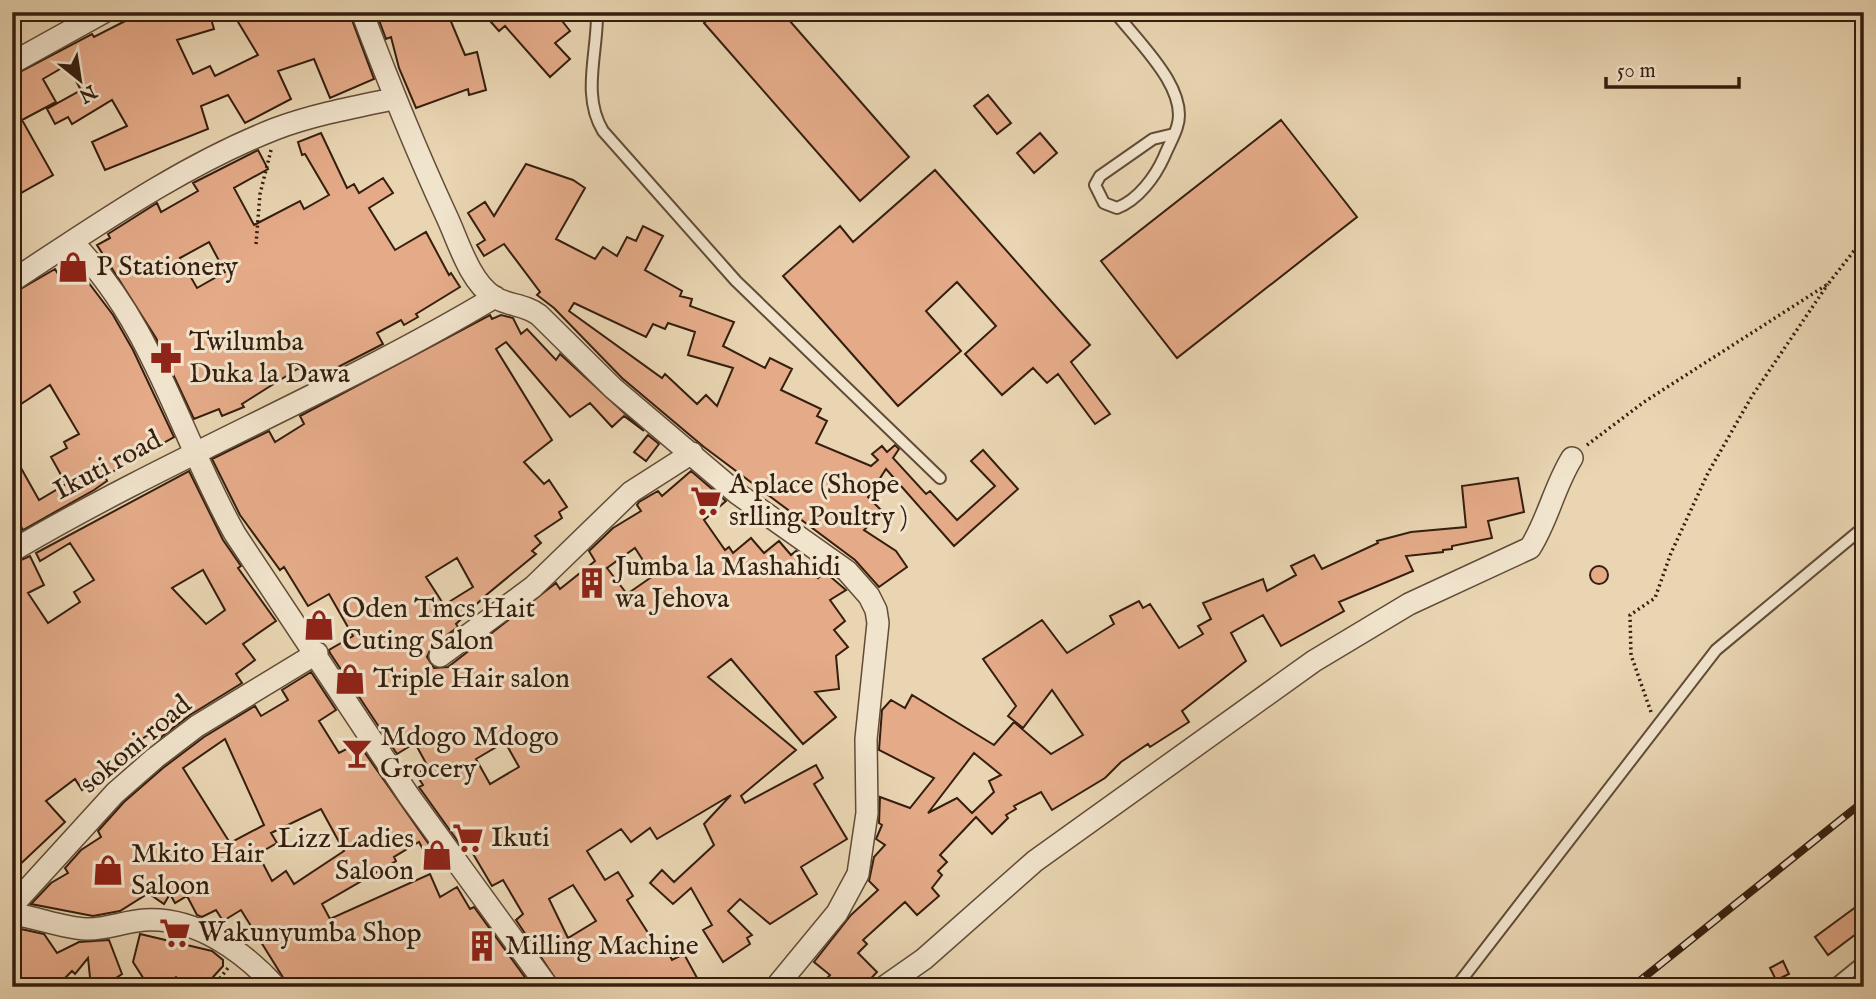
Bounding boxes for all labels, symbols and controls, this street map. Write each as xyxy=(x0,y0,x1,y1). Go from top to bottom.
north arrow xyxy=(46,46,116,116)
scale bar xyxy=(1606,46,1740,90)
text: 50 m xyxy=(1617,58,1656,85)
text: N xyxy=(74,78,101,108)
shop icon: P Stationery xyxy=(56,250,90,284)
place label: P Stationery xyxy=(96,250,238,285)
place label: Twilumba Duka la Dawa xyxy=(189,325,351,392)
pharmacy icon: Twilumba Duka la Dawa xyxy=(149,341,183,375)
street label: Ikuti road xyxy=(48,423,168,509)
place label: A place (Shope srlling Poultry ) xyxy=(728,468,908,535)
supermarket icon: A place (Shope srlling Poultry ) xyxy=(689,484,723,518)
place label: Jumba la Mashahidi wa Jehova xyxy=(612,550,841,617)
building icon: Jumba la Mashahidi wa Jehova xyxy=(575,566,609,600)
place label: Oden Tmcs Hait Cuting Salon xyxy=(342,592,535,659)
shop icon: Oden Tmcs Hait Cuting Salon xyxy=(302,608,336,642)
shop icon: Triple Hair salon xyxy=(333,662,367,696)
place label: Triple Hair salon xyxy=(373,662,570,697)
street label: sokoni road xyxy=(73,688,199,802)
place label: Mdogo Mdogo Grocery xyxy=(380,720,559,787)
bar icon: Mdogo Mdogo Grocery xyxy=(340,736,374,770)
supermarket icon: Ikuti xyxy=(451,821,485,855)
place label: Ikuti xyxy=(491,821,550,856)
place label: Lizz Ladies Saloon xyxy=(278,822,414,889)
place label: Mkito Hair Saloon xyxy=(131,837,264,904)
shop icon: Lizz Ladies Saloon xyxy=(420,838,454,872)
shop icon: Mkito Hair Saloon xyxy=(91,853,125,887)
supermarket icon: Wakunyumba Shop xyxy=(158,916,192,950)
place label: Wakunyumba Shop xyxy=(198,916,422,951)
building icon: Milling Machine xyxy=(465,929,499,963)
place label: Milling Machine xyxy=(505,929,699,964)

